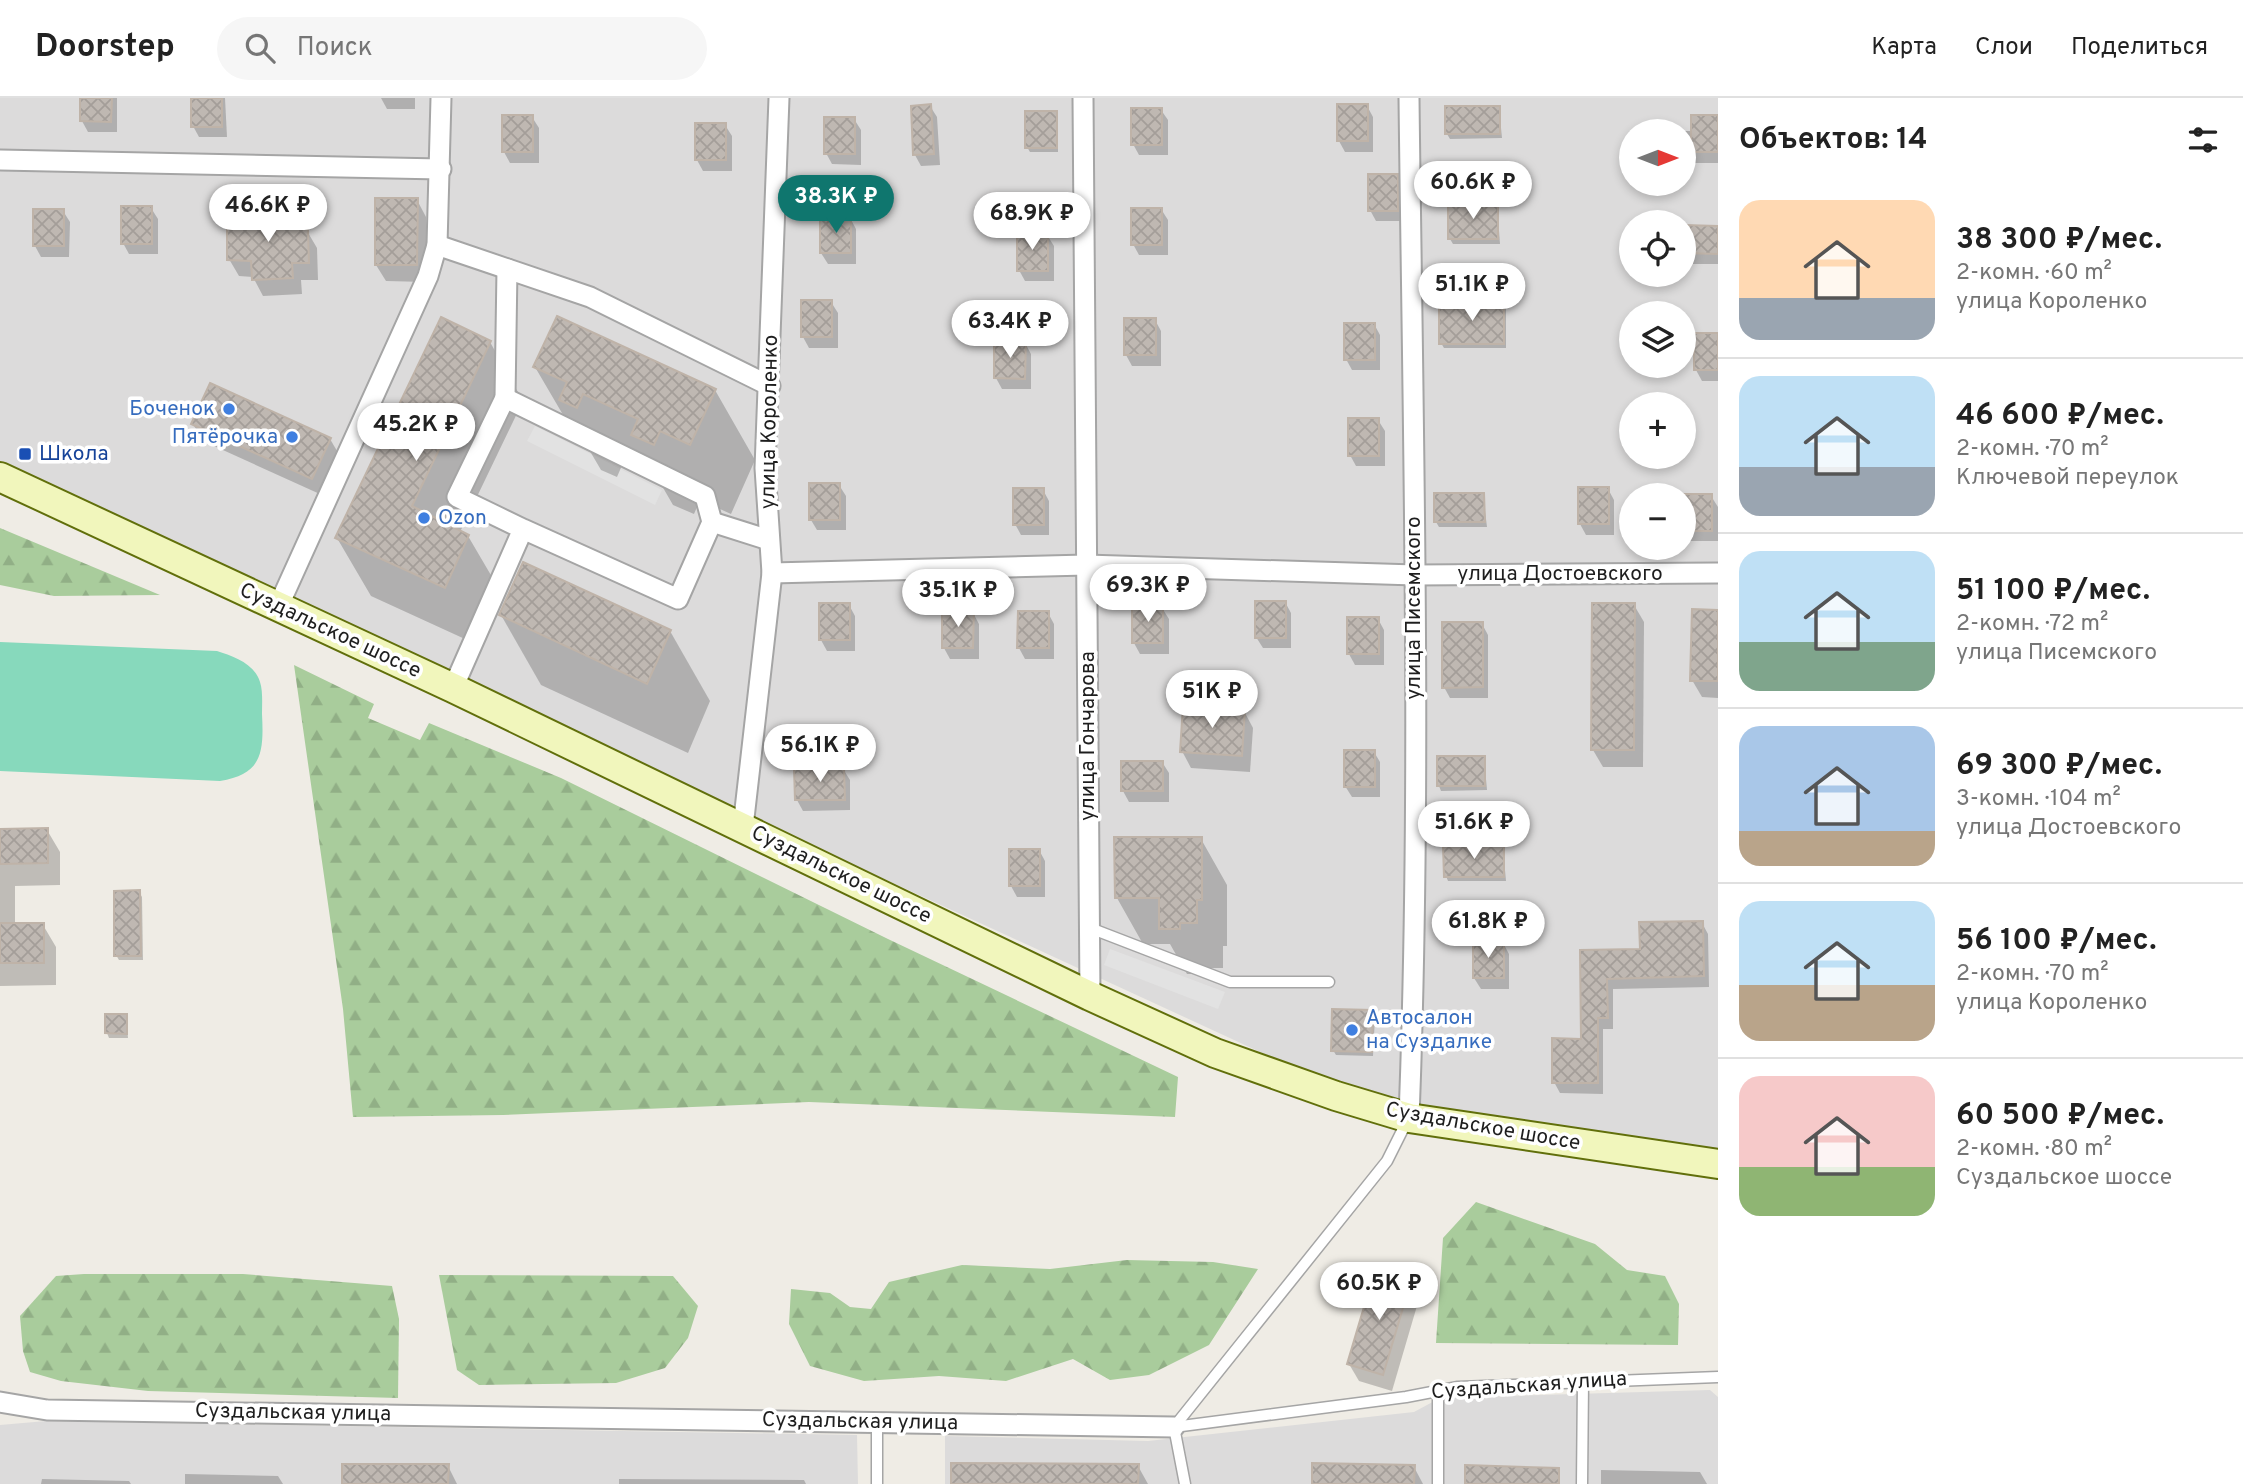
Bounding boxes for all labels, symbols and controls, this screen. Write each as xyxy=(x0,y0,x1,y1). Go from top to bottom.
search box xyxy=(217,17,707,80)
text: Doorstep xyxy=(35,27,175,69)
icon: search xyxy=(241,29,279,67)
text: Поиск xyxy=(297,32,373,65)
text: Карта xyxy=(1871,33,1937,63)
text: Слои xyxy=(1975,33,2033,63)
text: Поделиться xyxy=(2071,33,2208,63)
north arrow xyxy=(1619,119,1696,196)
map controls xyxy=(1619,119,1696,560)
icon: filters xyxy=(2184,121,2222,159)
text: Объектов: 14 xyxy=(1739,122,1927,159)
pin: 60.6K ₽ xyxy=(1408,162,1538,221)
text: 60.6K ₽ xyxy=(1430,169,1516,198)
pin: 38.3K ₽ xyxy=(771,176,901,235)
text: 38.3K ₽ xyxy=(794,183,878,212)
pin: 46.6K ₽ xyxy=(203,184,333,244)
text: 46.6K ₽ xyxy=(225,192,311,221)
pin: 68.9K ₽ xyxy=(967,192,1097,252)
text: 68.9K ₽ xyxy=(990,200,1074,229)
button: locate xyxy=(1619,210,1696,287)
text: 38 300 ₽/мес. xyxy=(1956,222,2162,259)
icon: home xyxy=(1795,228,1879,312)
text: 2-комн. · 60 m² xyxy=(1956,259,2112,288)
pin: 51.1K ₽ xyxy=(1407,264,1537,323)
text: 51.1K ₽ xyxy=(1434,271,1510,300)
text: улица Короленко xyxy=(1956,288,2147,317)
pin: 63.4K ₽ xyxy=(945,300,1075,360)
button: layers xyxy=(1619,301,1696,378)
text: 63.4K ₽ xyxy=(968,308,1052,337)
street label: улица Короленко xyxy=(755,334,785,510)
button: + xyxy=(1619,392,1696,469)
place label: Боченок xyxy=(129,396,215,423)
text: 46 600 ₽/мес. xyxy=(1956,398,2164,435)
marker: Боченок xyxy=(221,401,237,417)
pin: 45.2K ₽ xyxy=(351,404,481,463)
icon: home xyxy=(1795,404,1879,488)
text: 45.2K ₽ xyxy=(373,411,459,440)
place label: Пятёрочка xyxy=(172,424,278,451)
marker: Пятёрочка xyxy=(284,429,300,445)
text: 2-комн. · 70 m² xyxy=(1956,435,2109,464)
place label: Школа xyxy=(39,441,109,468)
marker: Школа xyxy=(17,446,33,462)
text: Ключевой переулок xyxy=(1956,464,2179,493)
button: − xyxy=(1619,483,1696,560)
place label: Ozon xyxy=(438,505,487,532)
marker: Ozon xyxy=(416,510,432,526)
street label: улица Писемского xyxy=(1401,516,1428,700)
street label: улица Достоевского xyxy=(1457,561,1663,588)
pin: 69.3K ₽ xyxy=(1083,564,1213,624)
pin: 35.1K ₽ xyxy=(893,570,1023,629)
text: 69.3K ₽ xyxy=(1106,572,1190,601)
text: 51 100 ₽/мес. xyxy=(1956,573,2150,610)
street label: Суздальское шоссе xyxy=(235,577,425,685)
text: 35.1K ₽ xyxy=(918,577,998,606)
icon: home xyxy=(1795,579,1879,663)
text: 2-комн. · 72 m² xyxy=(1956,610,2108,639)
text: улица Писемского xyxy=(1956,639,2157,668)
street label: улица Гончарова xyxy=(1075,651,1102,821)
pin: 51K ₽ xyxy=(1163,670,1261,730)
text: 51K ₽ xyxy=(1182,678,1242,707)
pin: 56.1K ₽ xyxy=(755,724,885,784)
text: 56.1K ₽ xyxy=(780,732,860,761)
text: 69 300 ₽/мес. xyxy=(1956,748,2162,785)
icon: home xyxy=(1795,754,1879,838)
text: 3-комн. · 104 m² xyxy=(1956,785,2121,814)
pin: 51.6K ₽ xyxy=(1409,802,1539,861)
text: 51.6K ₽ xyxy=(1434,809,1514,838)
text: улица Достоевского xyxy=(1956,814,2181,843)
street label: Суздальское шоссе xyxy=(746,820,936,930)
pin: 61.8K ₽ xyxy=(1423,900,1553,960)
text: 61.8K ₽ xyxy=(1448,908,1528,937)
text: 56 100 ₽/мес. xyxy=(1956,923,2156,960)
icon: home xyxy=(1795,929,1879,1013)
text: 2-комн. · 70 m² xyxy=(1956,960,2109,989)
text: улица Короленко xyxy=(1956,989,2147,1018)
place label: Автосалон на Суздалке xyxy=(1366,1005,1492,1056)
marker: Автосалон на Суздалке xyxy=(1344,1022,1360,1038)
street label: Суздальское шоссе xyxy=(1383,1097,1583,1157)
text: 60 500 ₽/мес. xyxy=(1956,1098,2164,1135)
icon: home xyxy=(1795,1104,1879,1188)
text: 2-комн. · 80 m² xyxy=(1956,1135,2112,1164)
text: Суздальское шоссе xyxy=(1956,1164,2172,1193)
pin: 60.5K ₽ xyxy=(1314,1262,1444,1322)
text: 60.5K ₽ xyxy=(1336,1270,1422,1299)
street label: Суздальская улица xyxy=(1430,1366,1628,1406)
street label: Суздальская улица xyxy=(195,1398,391,1428)
street label: Суздальская улица xyxy=(762,1407,958,1437)

